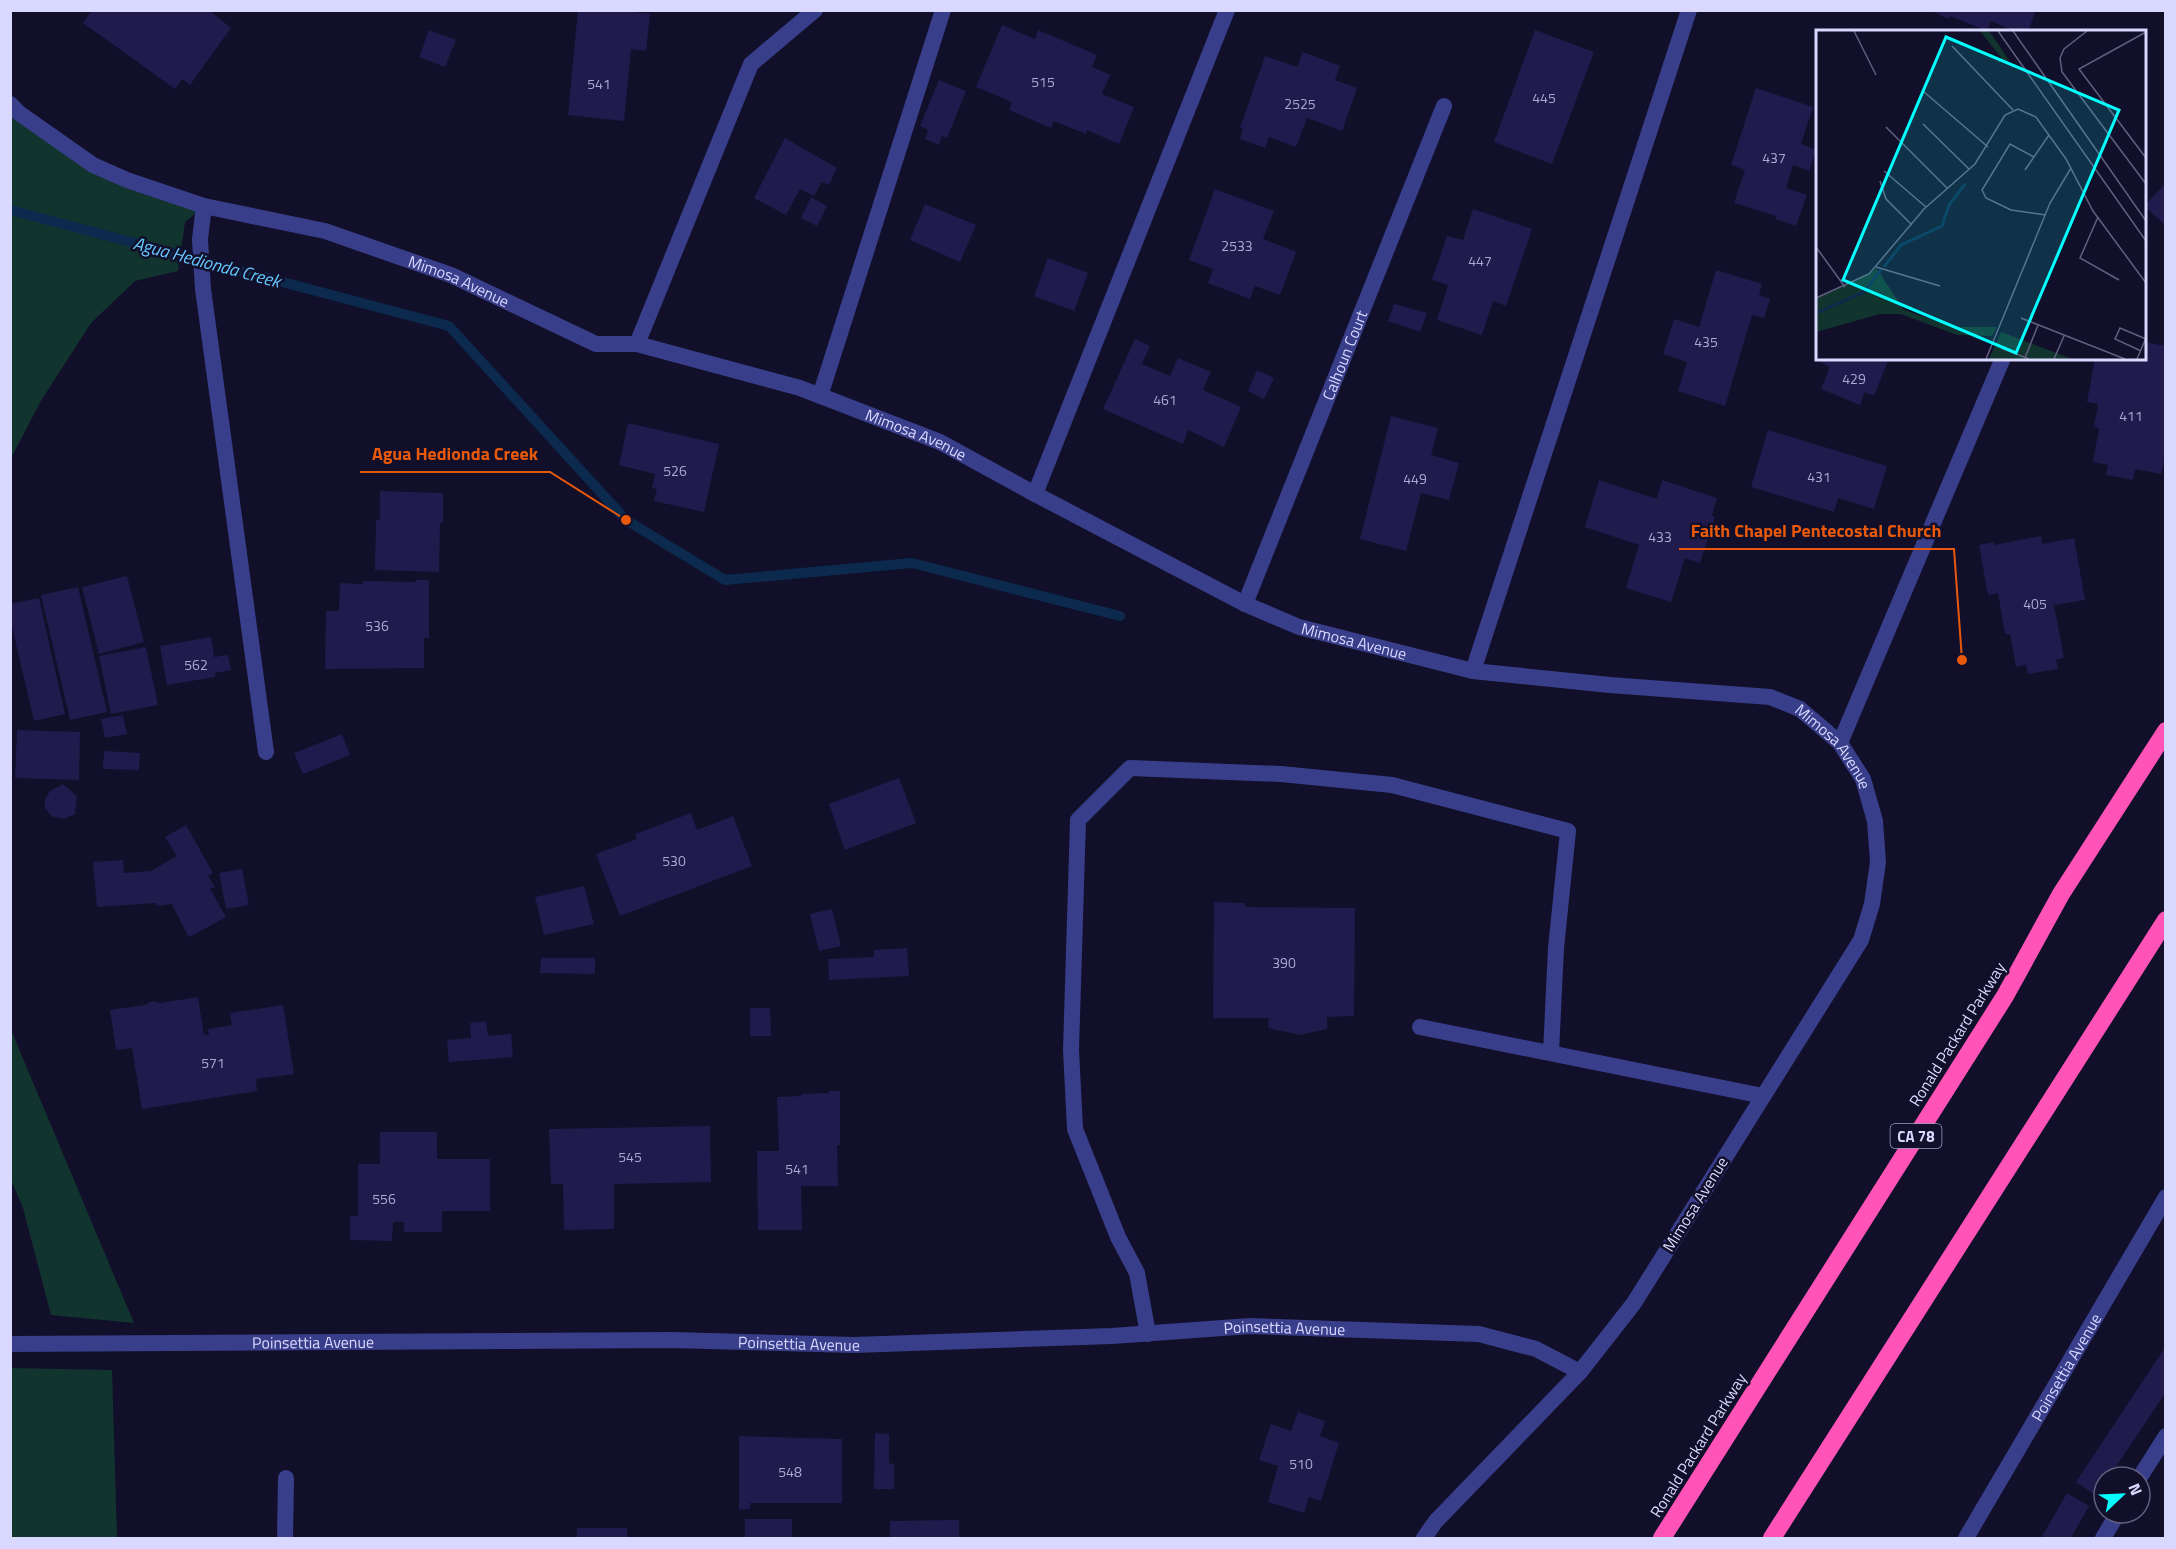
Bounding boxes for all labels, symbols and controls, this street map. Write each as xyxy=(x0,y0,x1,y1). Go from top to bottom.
inset map xyxy=(1816,30,2146,360)
house number: 515 xyxy=(1031,71,1055,92)
house number: 541 xyxy=(587,73,611,94)
house number: 445 xyxy=(1532,87,1556,108)
house number: 2525 xyxy=(1284,93,1316,114)
house number: 437 xyxy=(1762,147,1786,168)
water label: Agua Hedionda Creek xyxy=(130,229,285,295)
house number: 2533 xyxy=(1221,235,1253,256)
street label: Mimosa Avenue xyxy=(405,249,513,313)
house number: 447 xyxy=(1468,250,1492,271)
street label: Calhoun Court xyxy=(1316,306,1373,404)
house number: 435 xyxy=(1694,331,1718,352)
house number: 429 xyxy=(1842,368,1866,389)
house number: 461 xyxy=(1153,389,1177,410)
street label: Mimosa Avenue xyxy=(862,402,971,466)
house number: 411 xyxy=(2119,405,2143,426)
callout: Agua Hedionda Creek xyxy=(360,436,550,472)
text: Agua Hedionda Creek xyxy=(372,440,539,467)
house number: 526 xyxy=(663,460,687,481)
house number: 431 xyxy=(1807,466,1831,487)
house number: 449 xyxy=(1403,468,1427,489)
callout: Faith Chapel Pentecostal Church xyxy=(1679,513,1954,549)
text: Faith Chapel Pentecostal Church xyxy=(1691,517,1941,544)
house number: 433 xyxy=(1648,526,1672,547)
house number: 405 xyxy=(2023,593,2047,614)
house number: 536 xyxy=(365,615,389,636)
street label: Mimosa Avenue xyxy=(1299,616,1409,666)
house number: 562 xyxy=(184,654,208,675)
street label: Mimosa Avenue xyxy=(1790,698,1877,792)
house number: 530 xyxy=(662,850,686,871)
house number: 390 xyxy=(1272,952,1296,973)
street label: Ronald Packard Parkway xyxy=(1903,957,2011,1111)
house number: 571 xyxy=(201,1052,225,1073)
road number: CA 78 xyxy=(1890,1124,1942,1148)
house number: 545 xyxy=(618,1146,642,1167)
street label: Mimosa Avenue xyxy=(1656,1152,1734,1256)
house number: 541 xyxy=(785,1158,809,1179)
house number: 556 xyxy=(372,1188,396,1209)
street label: Poinsettia Avenue xyxy=(2025,1309,2107,1426)
street label: Poinsettia Avenue xyxy=(1223,1314,1346,1341)
street label: Poinsettia Avenue xyxy=(252,1330,374,1355)
street label: Poinsettia Avenue xyxy=(738,1330,860,1357)
street label: Ronald Packard Parkway xyxy=(1644,1368,1752,1522)
house number: 510 xyxy=(1289,1453,1313,1474)
house number: 548 xyxy=(778,1461,802,1482)
north arrow xyxy=(2092,1465,2152,1525)
text: N xyxy=(2123,1479,2149,1499)

